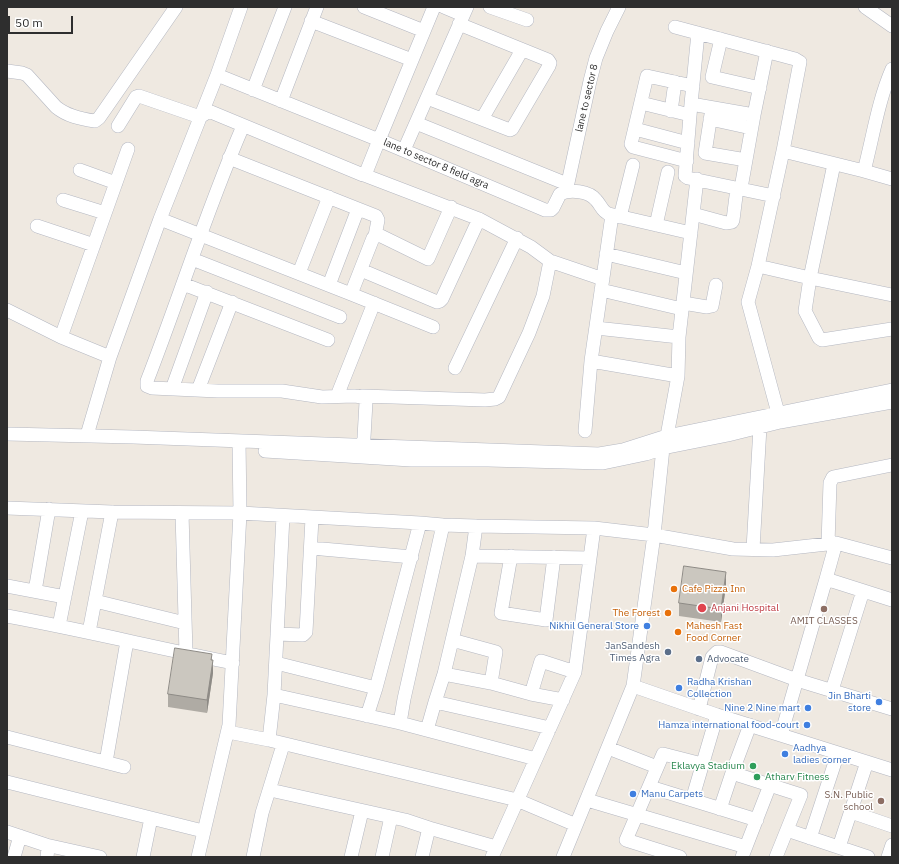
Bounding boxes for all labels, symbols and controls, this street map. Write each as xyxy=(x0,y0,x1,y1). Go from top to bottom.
scale bar xyxy=(10,8,75,34)
text: 50 m xyxy=(15,15,43,30)
street label: lane to sector 8 xyxy=(573,63,601,133)
street label: lane to sector 8 field agra xyxy=(381,136,491,192)
place label: Cafe Pizza Inn xyxy=(682,583,745,595)
marker: Cafe Pizza Inn xyxy=(669,584,679,594)
marker: Anjani Hospital xyxy=(696,602,708,614)
place label: Anjani Hospital xyxy=(711,602,779,614)
marker: AMIT CLASSES xyxy=(819,604,829,614)
place label: The Forest xyxy=(612,607,660,619)
marker: The Forest xyxy=(663,608,673,618)
place label: AMIT CLASSES xyxy=(790,615,858,627)
place label: Nikhil General Store xyxy=(549,620,639,632)
place label: Mahesh Fast Food Corner xyxy=(686,620,742,644)
marker: Nikhil General Store xyxy=(642,621,652,631)
marker: Mahesh Fast Food Corner xyxy=(673,627,683,637)
place label: JanSandesh Times Agra xyxy=(605,640,660,664)
marker: JanSandesh Times Agra xyxy=(663,647,673,657)
place label: Advocate xyxy=(707,653,749,665)
marker: Advocate xyxy=(694,654,704,664)
place label: Radha Krishan Collection xyxy=(687,676,752,700)
marker: Radha Krishan Collection xyxy=(674,683,684,693)
place label: Jin Bharti store xyxy=(828,690,871,714)
marker: Jin Bharti store xyxy=(874,697,884,707)
place label: Nine 2 Nine mart xyxy=(724,702,800,714)
marker: Nine 2 Nine mart xyxy=(803,703,813,713)
place label: Hamza international food-court xyxy=(658,719,799,731)
marker: Hamza international food-court xyxy=(802,720,812,730)
place label: Aadhya ladies corner xyxy=(793,742,851,766)
marker: Aadhya ladies corner xyxy=(780,749,790,759)
place label: Eklavya Stadium xyxy=(671,760,745,772)
marker: Eklavya Stadium xyxy=(748,761,758,771)
place label: Atharv Fitness xyxy=(765,771,829,783)
marker: Atharv Fitness xyxy=(752,772,762,782)
place label: Manu Carpets xyxy=(641,788,703,800)
marker: Manu Carpets xyxy=(628,789,638,799)
place label: S.N. Public school xyxy=(825,789,873,812)
marker: S.N. Public school xyxy=(876,796,886,806)

